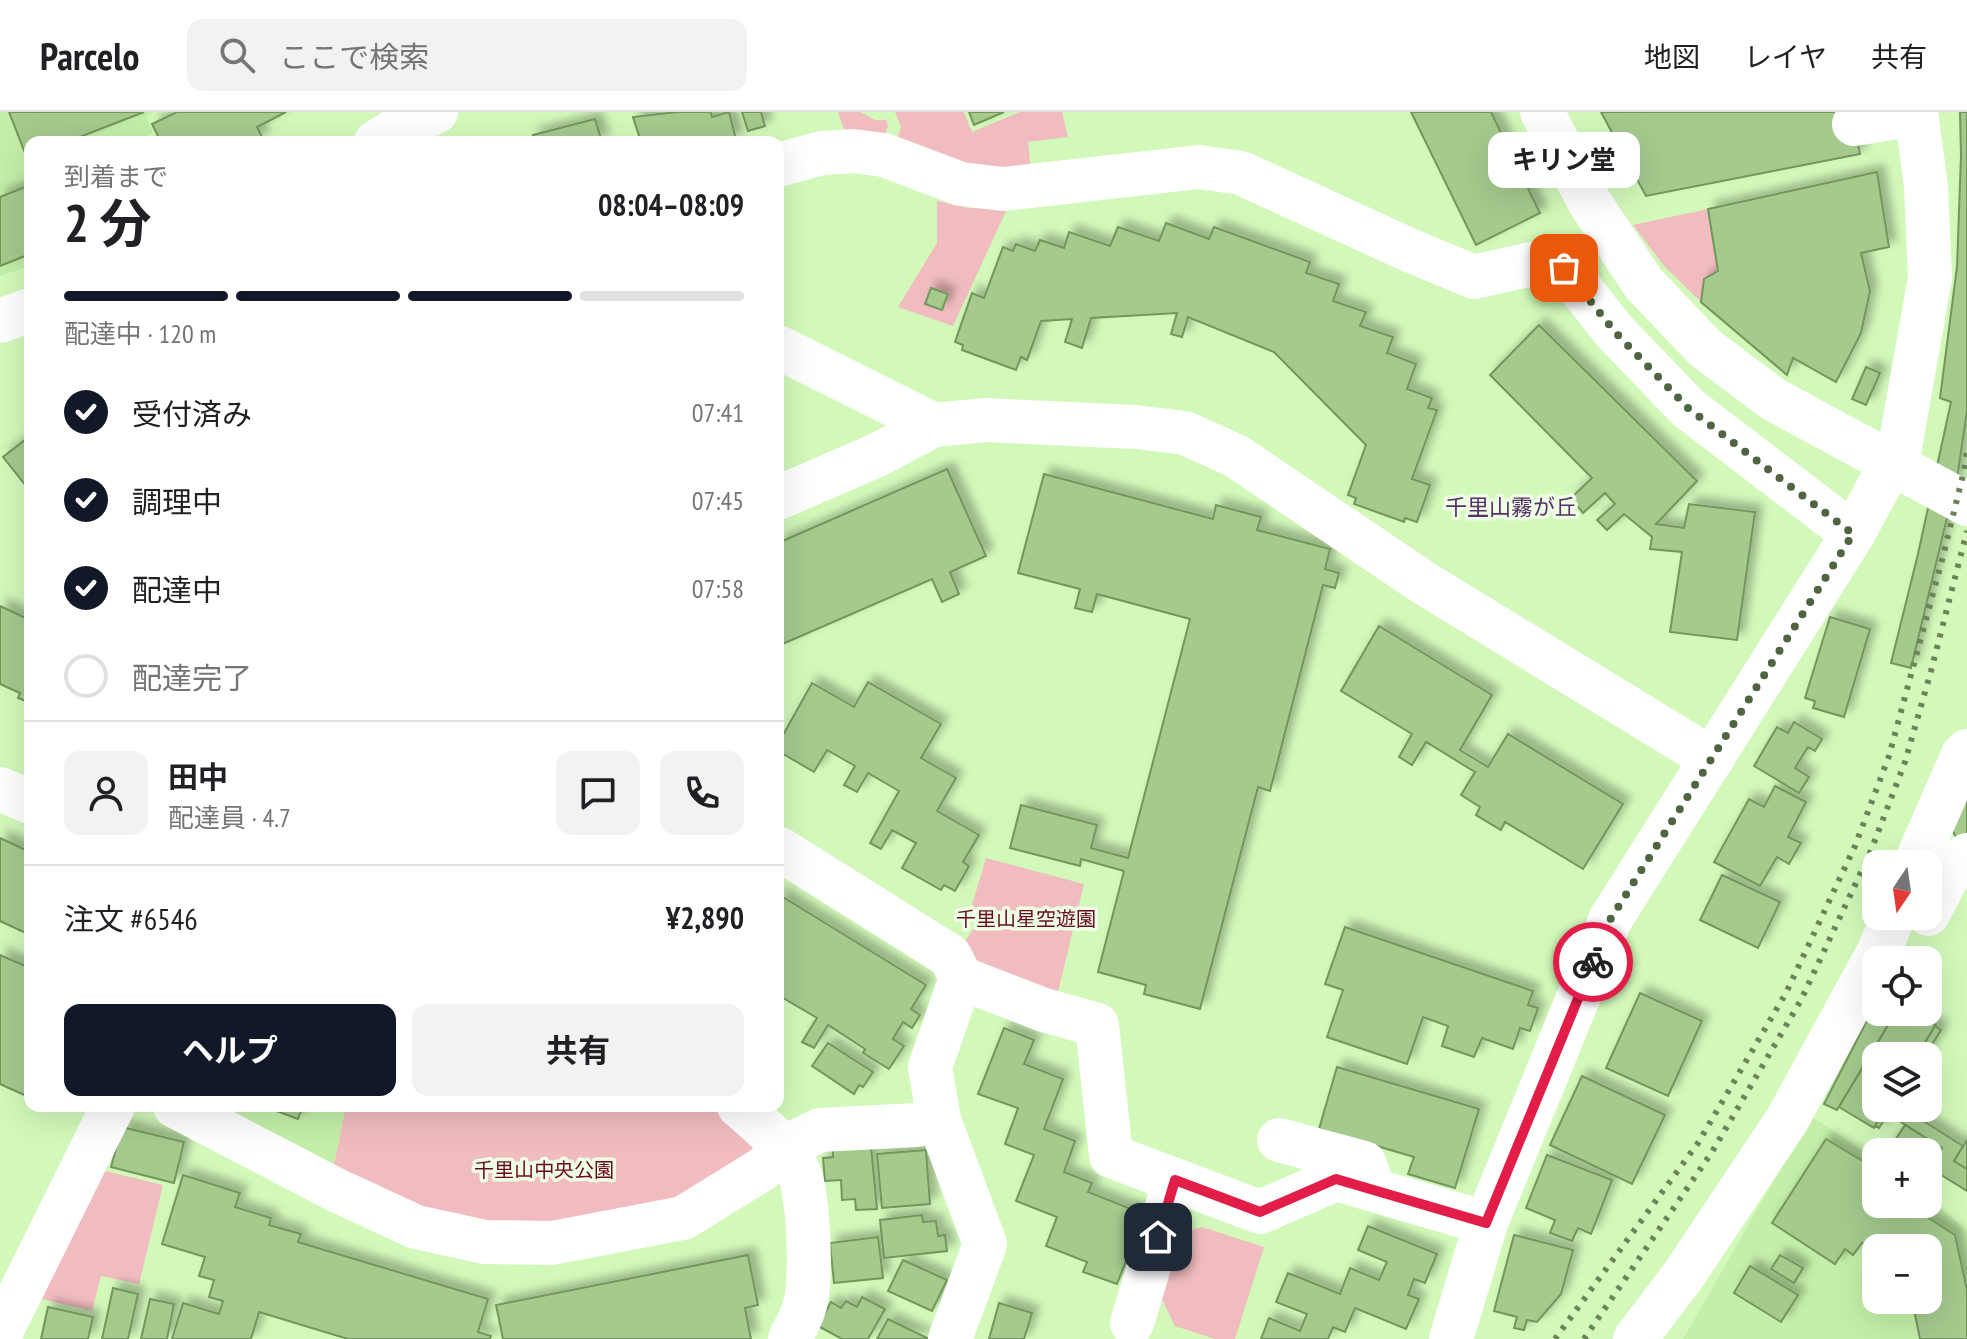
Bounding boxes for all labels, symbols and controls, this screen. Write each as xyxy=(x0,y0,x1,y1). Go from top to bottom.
search box xyxy=(187,19,747,91)
text: Parcelo xyxy=(40,31,139,80)
icon: search xyxy=(215,33,259,77)
text: ここで検索 xyxy=(279,37,429,76)
text: 地図 xyxy=(1644,38,1700,75)
text: レイヤ xyxy=(1744,38,1827,75)
text: 共有 xyxy=(1871,38,1927,75)
callout: キリン堂 xyxy=(1488,132,1640,188)
text: キリン堂 xyxy=(1512,143,1616,176)
text: 到着まで xyxy=(64,160,168,193)
text: 08:04–08:09 xyxy=(598,185,744,224)
text: 2 分 xyxy=(64,189,152,256)
pin xyxy=(1530,234,1598,302)
icon: bag xyxy=(1542,246,1586,290)
text: 配達中 · 120 m xyxy=(64,317,216,350)
icon: check xyxy=(64,390,108,434)
text: 受付済み xyxy=(132,394,252,433)
text: 07:41 xyxy=(692,396,744,429)
icon: check xyxy=(64,478,108,522)
text: 調理中 xyxy=(132,482,222,521)
text: 07:45 xyxy=(692,484,744,517)
district label: 千里山霧が丘 xyxy=(1445,493,1577,521)
icon: check xyxy=(64,566,108,610)
text: 配達中 xyxy=(132,570,222,609)
text: 07:58 xyxy=(692,572,744,605)
text: 配達完了 xyxy=(132,658,252,697)
button: person xyxy=(64,751,148,835)
button: chat xyxy=(556,751,640,835)
button: phone xyxy=(660,751,744,835)
text: 田中 xyxy=(168,757,228,796)
text: 配達員 · 4.7 xyxy=(168,801,291,834)
north arrow xyxy=(1862,850,1942,930)
map controls xyxy=(1862,850,1942,1314)
text: ¥2,890 xyxy=(666,898,744,937)
text: 注文 #6546 xyxy=(64,899,198,938)
park label: 千里山星空遊園 xyxy=(956,906,1096,932)
courier xyxy=(1553,922,1633,1002)
icon: bike xyxy=(1571,940,1615,984)
button: locate xyxy=(1862,946,1942,1026)
button: ヘルプ xyxy=(64,1004,396,1096)
button: 共有 xyxy=(412,1004,744,1096)
button: layers xyxy=(1862,1042,1942,1122)
button: + xyxy=(1862,1138,1942,1218)
park label: 千里山中央公園 xyxy=(474,1157,614,1183)
pin xyxy=(1124,1203,1192,1271)
icon: home xyxy=(1136,1215,1180,1259)
button: − xyxy=(1862,1234,1942,1314)

